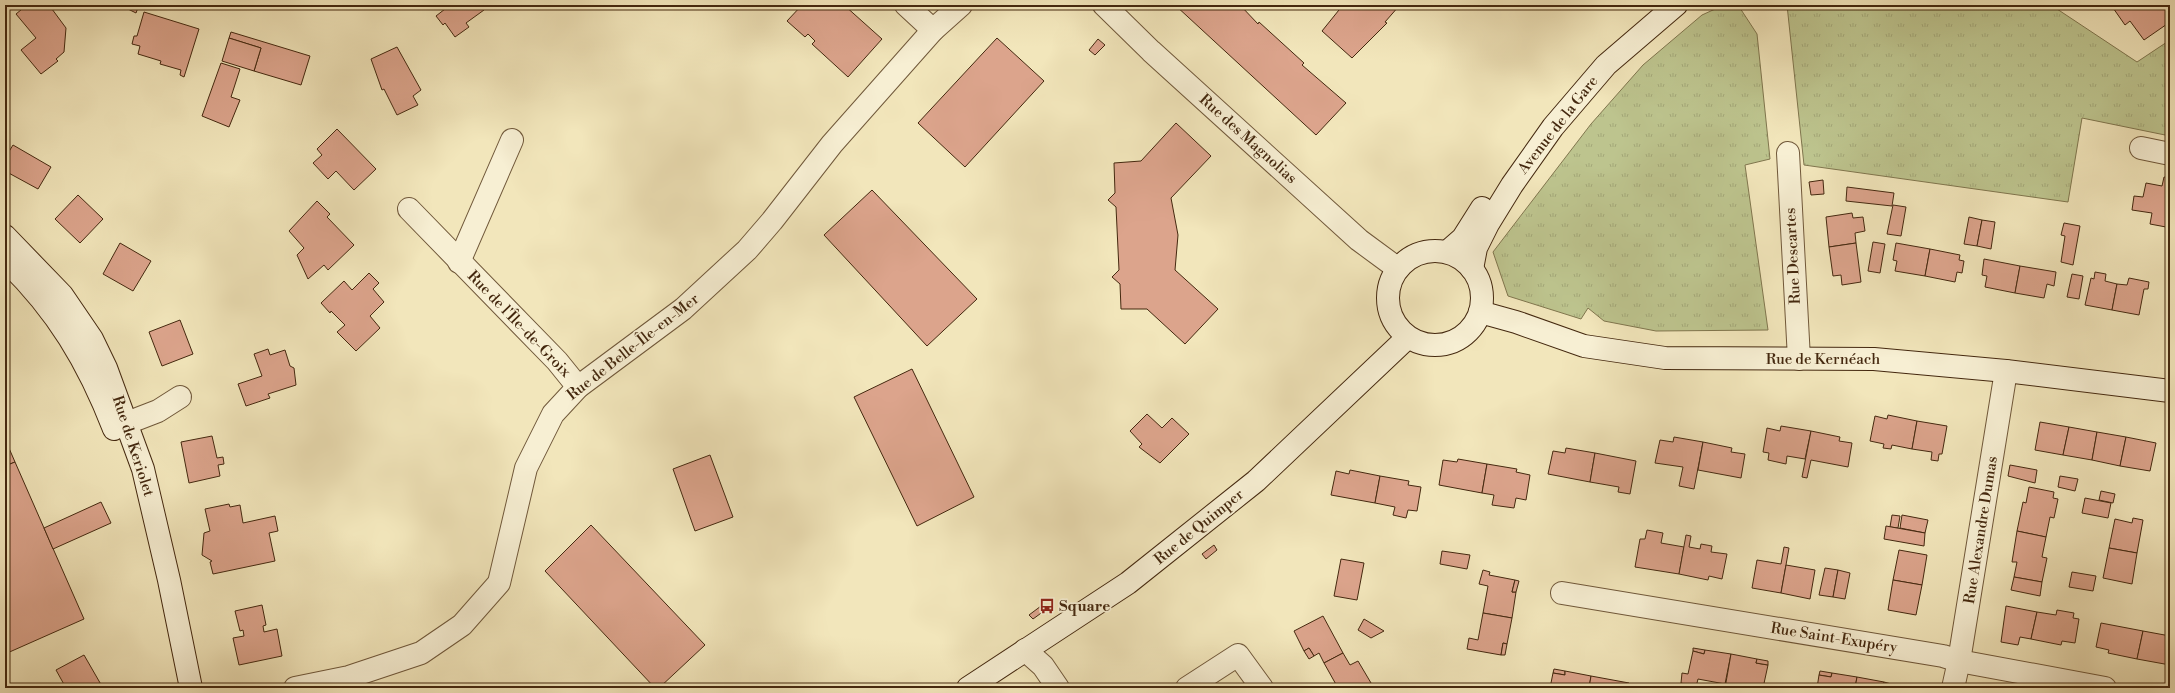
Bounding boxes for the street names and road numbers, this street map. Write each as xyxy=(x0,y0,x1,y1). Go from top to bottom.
street label: Avenue de la Gare xyxy=(1513,72,1602,179)
street label: Rue des Magnolias xyxy=(1195,90,1301,188)
street label: Rue Descartes xyxy=(1781,207,1805,305)
street label: Rue de l'Île-de-Groix xyxy=(463,266,576,382)
street label: Rue de Belle-Île-en-Mer xyxy=(562,288,703,405)
street label: Rue de Kernéach xyxy=(1766,350,1880,369)
street label: Rue de Keriolet xyxy=(108,393,158,499)
street label: Rue Alexandre Dumas xyxy=(1960,455,2002,605)
street label: Rue de Quimper xyxy=(1150,485,1248,569)
street label: Rue Saint-Exupéry xyxy=(1769,619,1899,658)

